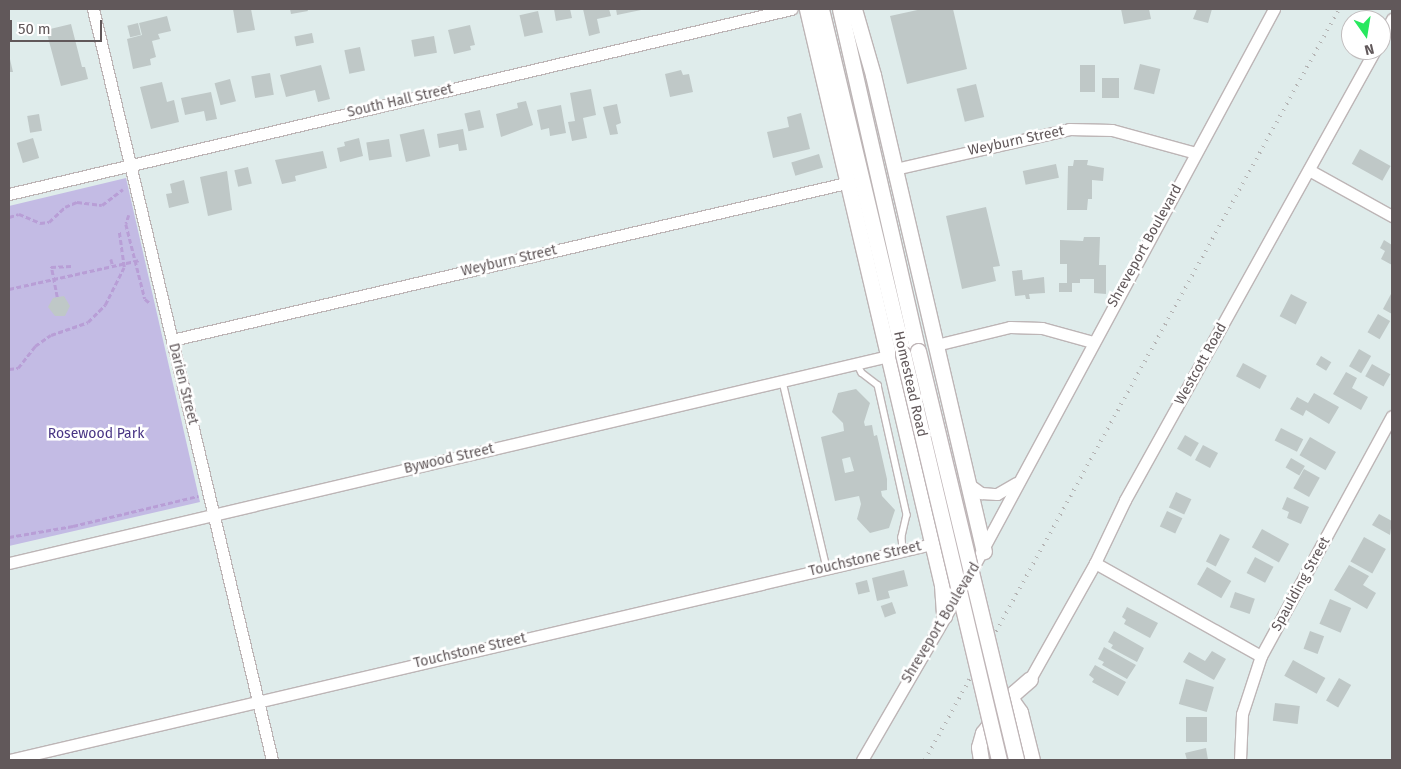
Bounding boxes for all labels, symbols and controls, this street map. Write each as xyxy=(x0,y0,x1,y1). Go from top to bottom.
scale bar xyxy=(12,10,105,42)
north arrow xyxy=(1341,10,1391,60)
text: 50 m xyxy=(18,20,51,38)
text: N xyxy=(1363,40,1376,58)
street label: South Hall Street xyxy=(346,81,454,121)
street label: Weyburn Street xyxy=(966,123,1066,159)
street label: Shreveport Boulevard xyxy=(1104,182,1186,310)
street label: Weyburn Street xyxy=(460,242,558,280)
street label: Westcott Road xyxy=(1172,320,1230,408)
street label: Homestead Road xyxy=(890,329,930,439)
street label: Darien Street xyxy=(165,342,201,426)
park label: Rosewood Park xyxy=(48,426,144,442)
street label: Bywood Street xyxy=(402,440,496,478)
street label: Spaulding Street xyxy=(1268,534,1334,634)
street label: Touchstone Street xyxy=(807,538,923,580)
street label: Shreveport Boulevard xyxy=(898,560,984,686)
street label: Touchstone Street xyxy=(412,630,528,672)

